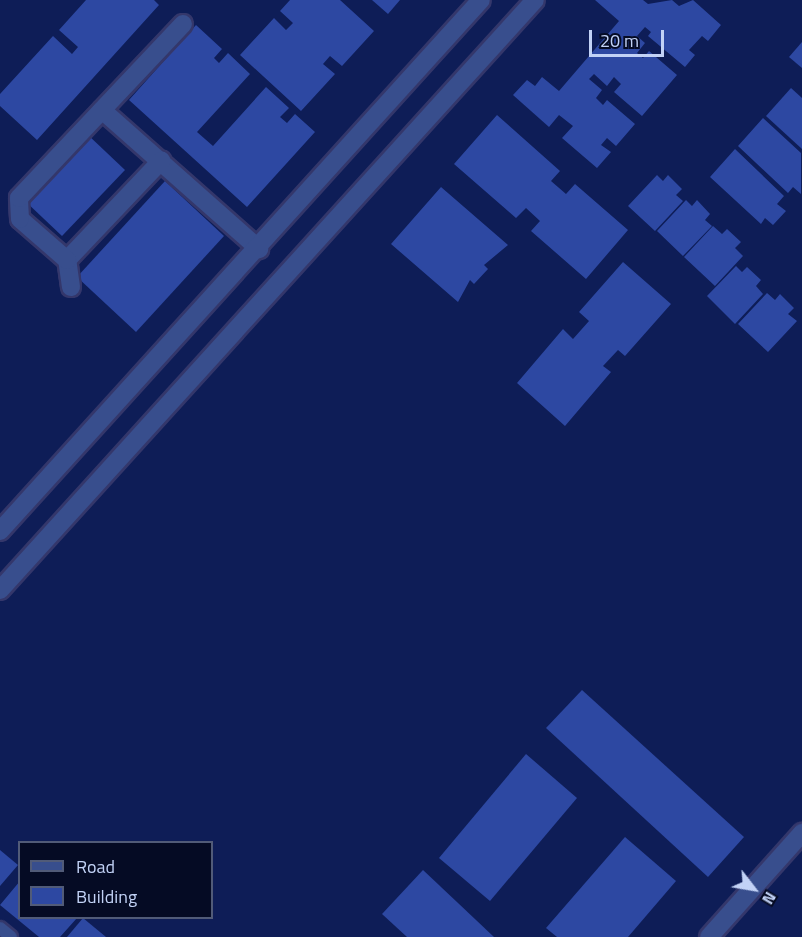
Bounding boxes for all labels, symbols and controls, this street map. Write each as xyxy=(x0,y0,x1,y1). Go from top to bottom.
scale bar xyxy=(592,18,667,56)
text: 20 m xyxy=(600,27,639,54)
legend xyxy=(18,841,213,919)
text: Road xyxy=(76,853,115,880)
north arrow xyxy=(724,859,784,919)
text: Building xyxy=(76,883,137,910)
text: N xyxy=(756,887,783,909)

